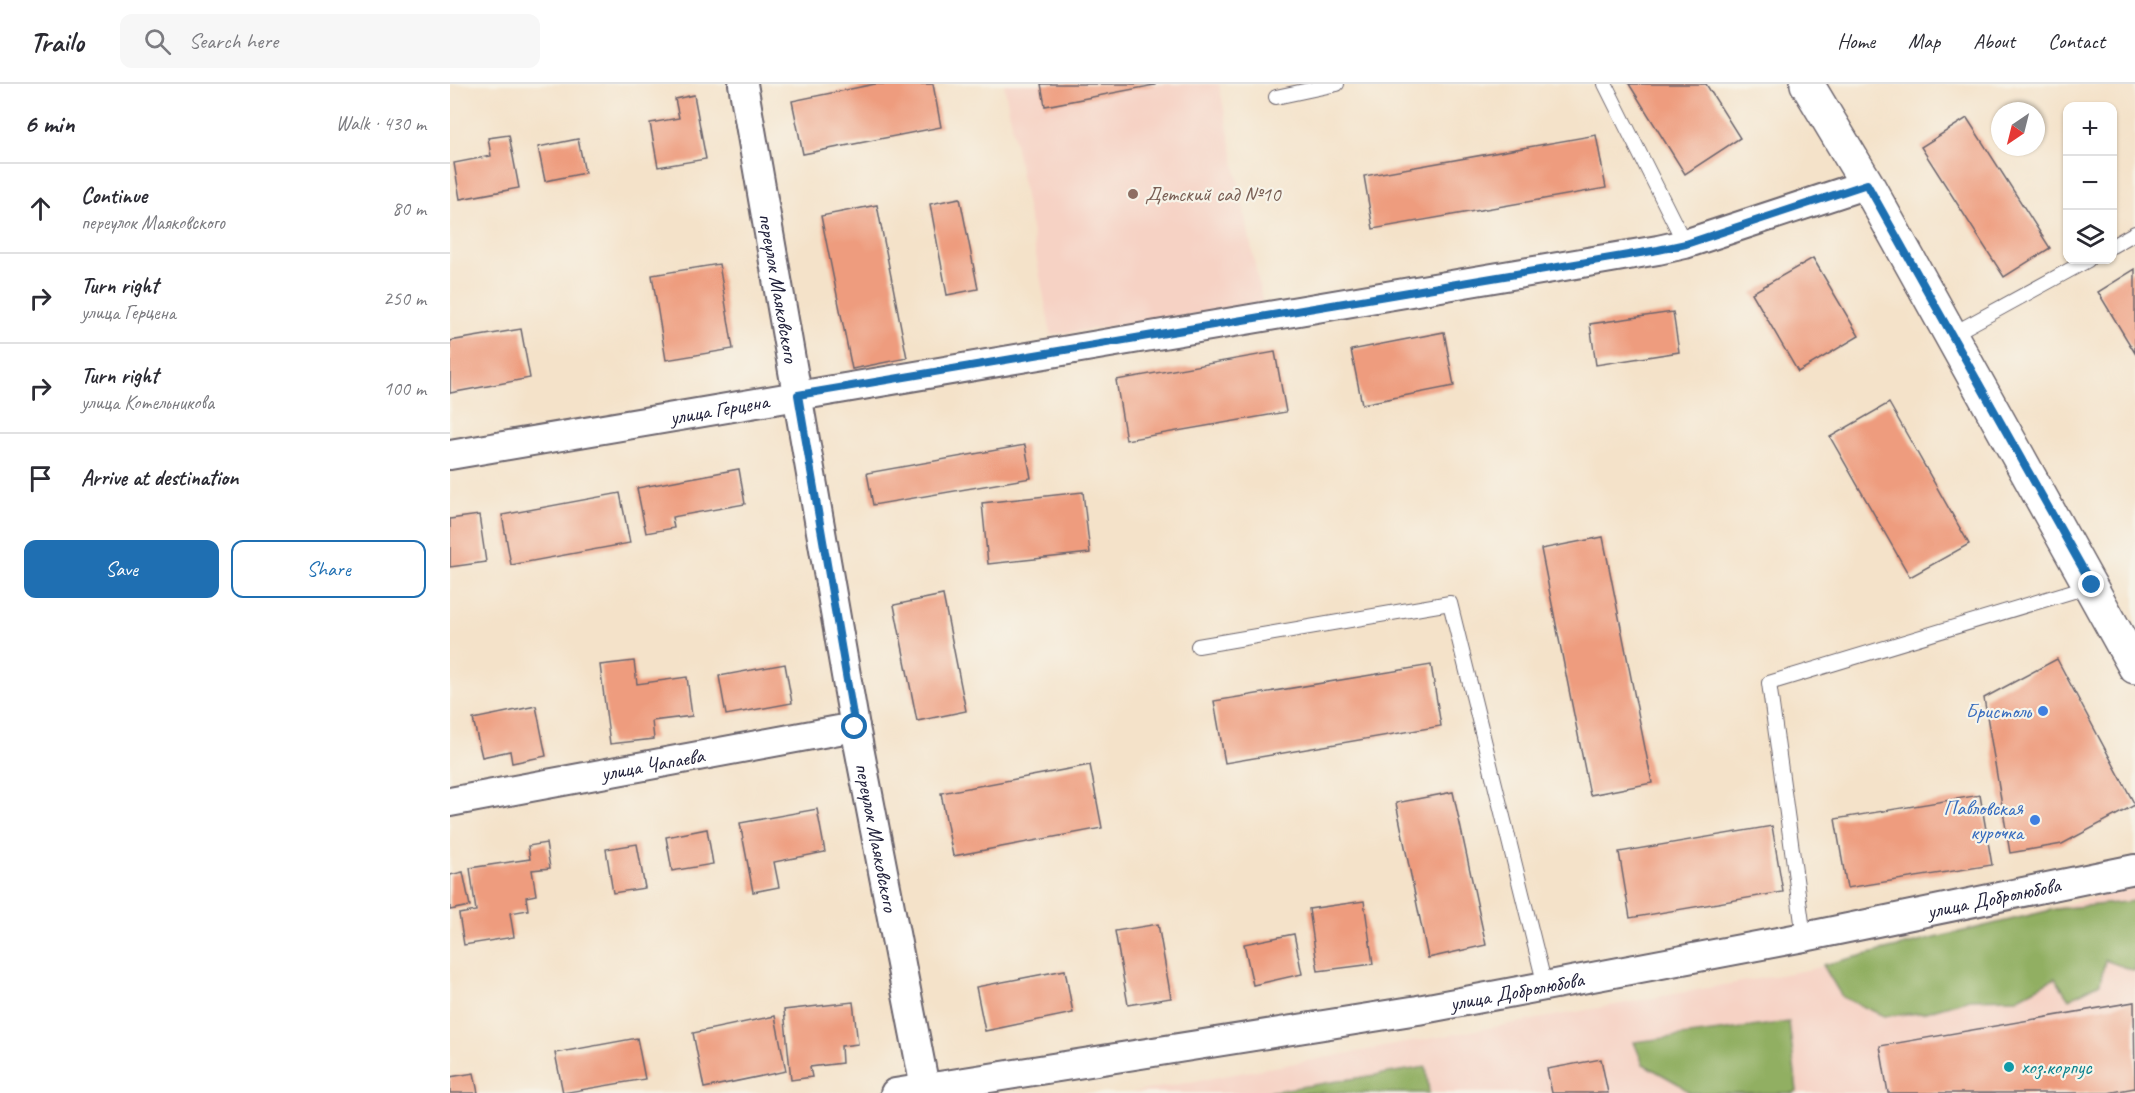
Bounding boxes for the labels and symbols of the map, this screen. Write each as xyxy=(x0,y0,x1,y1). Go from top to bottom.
north arrow xyxy=(1991,102,2045,156)
place label: Детский сад №10 xyxy=(1145,181,1282,207)
marker: Детский сад №10 xyxy=(1126,187,1140,201)
street label: переулок Маяковского xyxy=(753,211,805,366)
street label: улица Герцена xyxy=(666,388,773,431)
route end xyxy=(2078,571,2104,597)
place label: Бристоль xyxy=(1966,698,2032,724)
marker: Бристоль xyxy=(2036,704,2050,718)
route start xyxy=(841,713,867,739)
street label: улица Чапаева xyxy=(597,742,708,787)
street label: переулок Маяковского xyxy=(849,761,904,915)
place label: Павловская курочка xyxy=(1944,795,2025,845)
marker: Павловская курочка xyxy=(2028,813,2042,827)
street label: улица Добролюбова xyxy=(1923,871,2064,925)
street label: улица Добролюбова xyxy=(1446,966,1587,1017)
place label: хоз.корпус xyxy=(2021,1054,2093,1080)
marker: хоз.корпус xyxy=(2002,1060,2016,1074)

